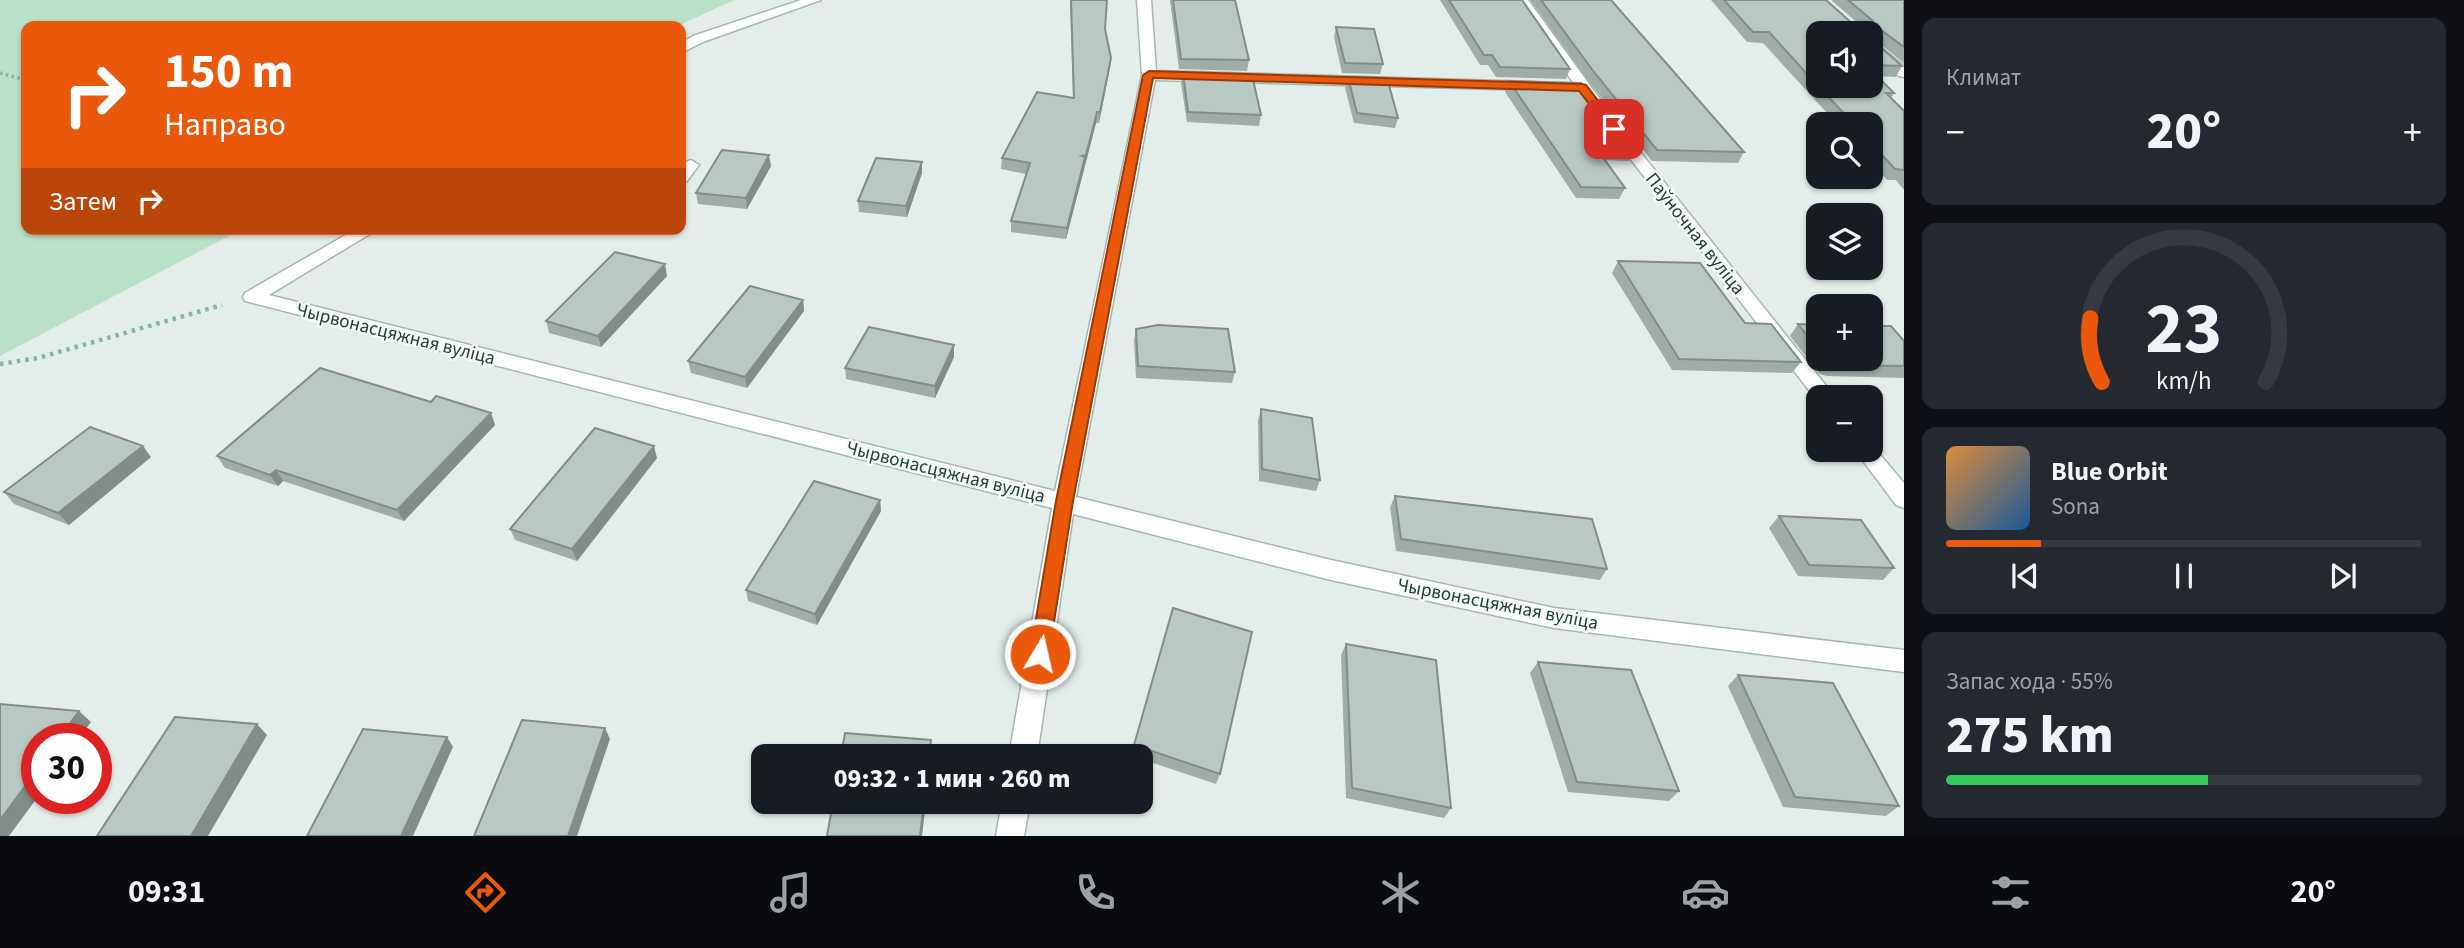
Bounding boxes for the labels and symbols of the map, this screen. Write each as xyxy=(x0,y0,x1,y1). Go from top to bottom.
pin xyxy=(1584,99,1644,159)
street label: Паўночная вуліца xyxy=(1638,167,1751,301)
street label: Чырвонасцяжная вуліца xyxy=(293,297,498,372)
street label: Чырвонасцяжная вуліца xyxy=(843,435,1048,510)
street label: Чырвонасцяжная вуліца xyxy=(1395,572,1601,637)
position arrow xyxy=(1003,617,1077,691)
speed limit sign: 30 xyxy=(21,723,112,814)

